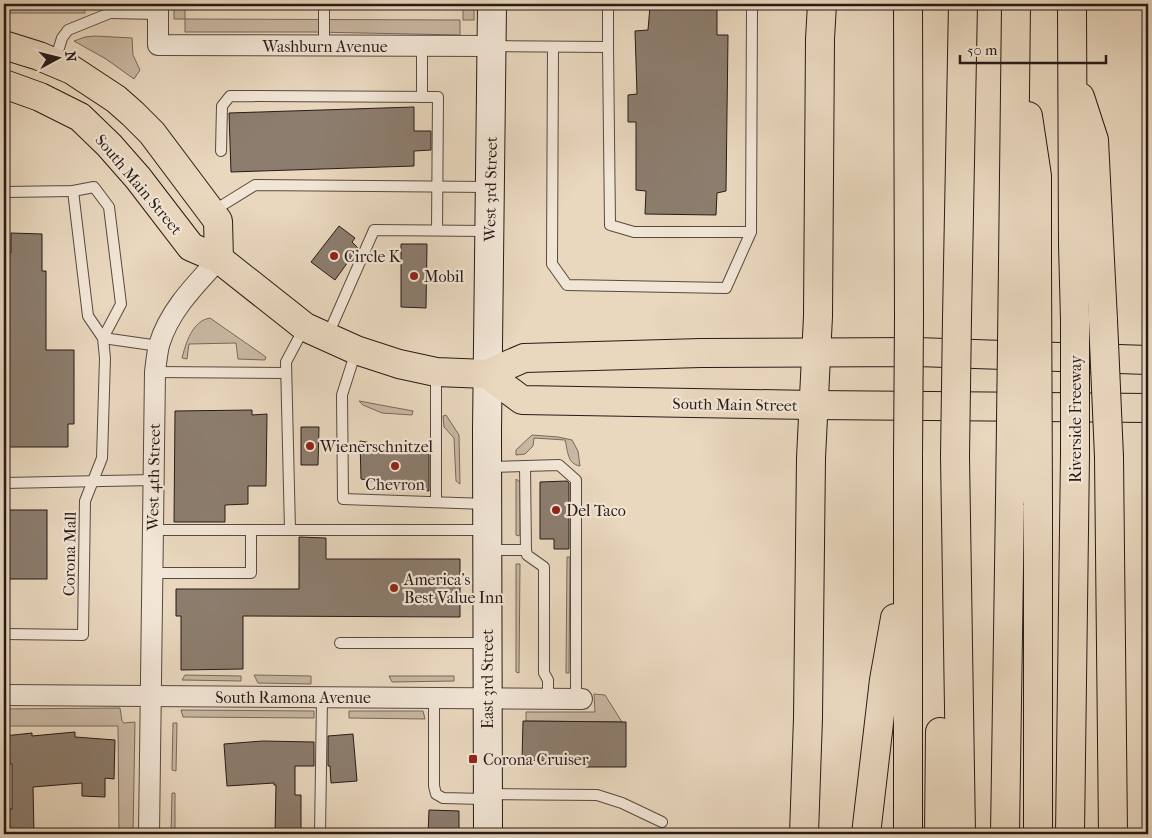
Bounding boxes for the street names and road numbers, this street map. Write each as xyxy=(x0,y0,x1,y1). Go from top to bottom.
street label: Washburn Avenue xyxy=(261,37,388,56)
street label: South Main Street xyxy=(91,130,186,239)
street label: West 3rd Street xyxy=(480,136,501,243)
street label: Riverside Freeway xyxy=(1066,355,1085,483)
street label: South Main Street xyxy=(672,394,798,415)
street label: West 4th Street xyxy=(143,423,164,532)
street label: Corona Mall xyxy=(59,511,80,596)
street label: East 3rd Street xyxy=(478,629,497,729)
street label: South Ramona Avenue xyxy=(215,688,371,707)

